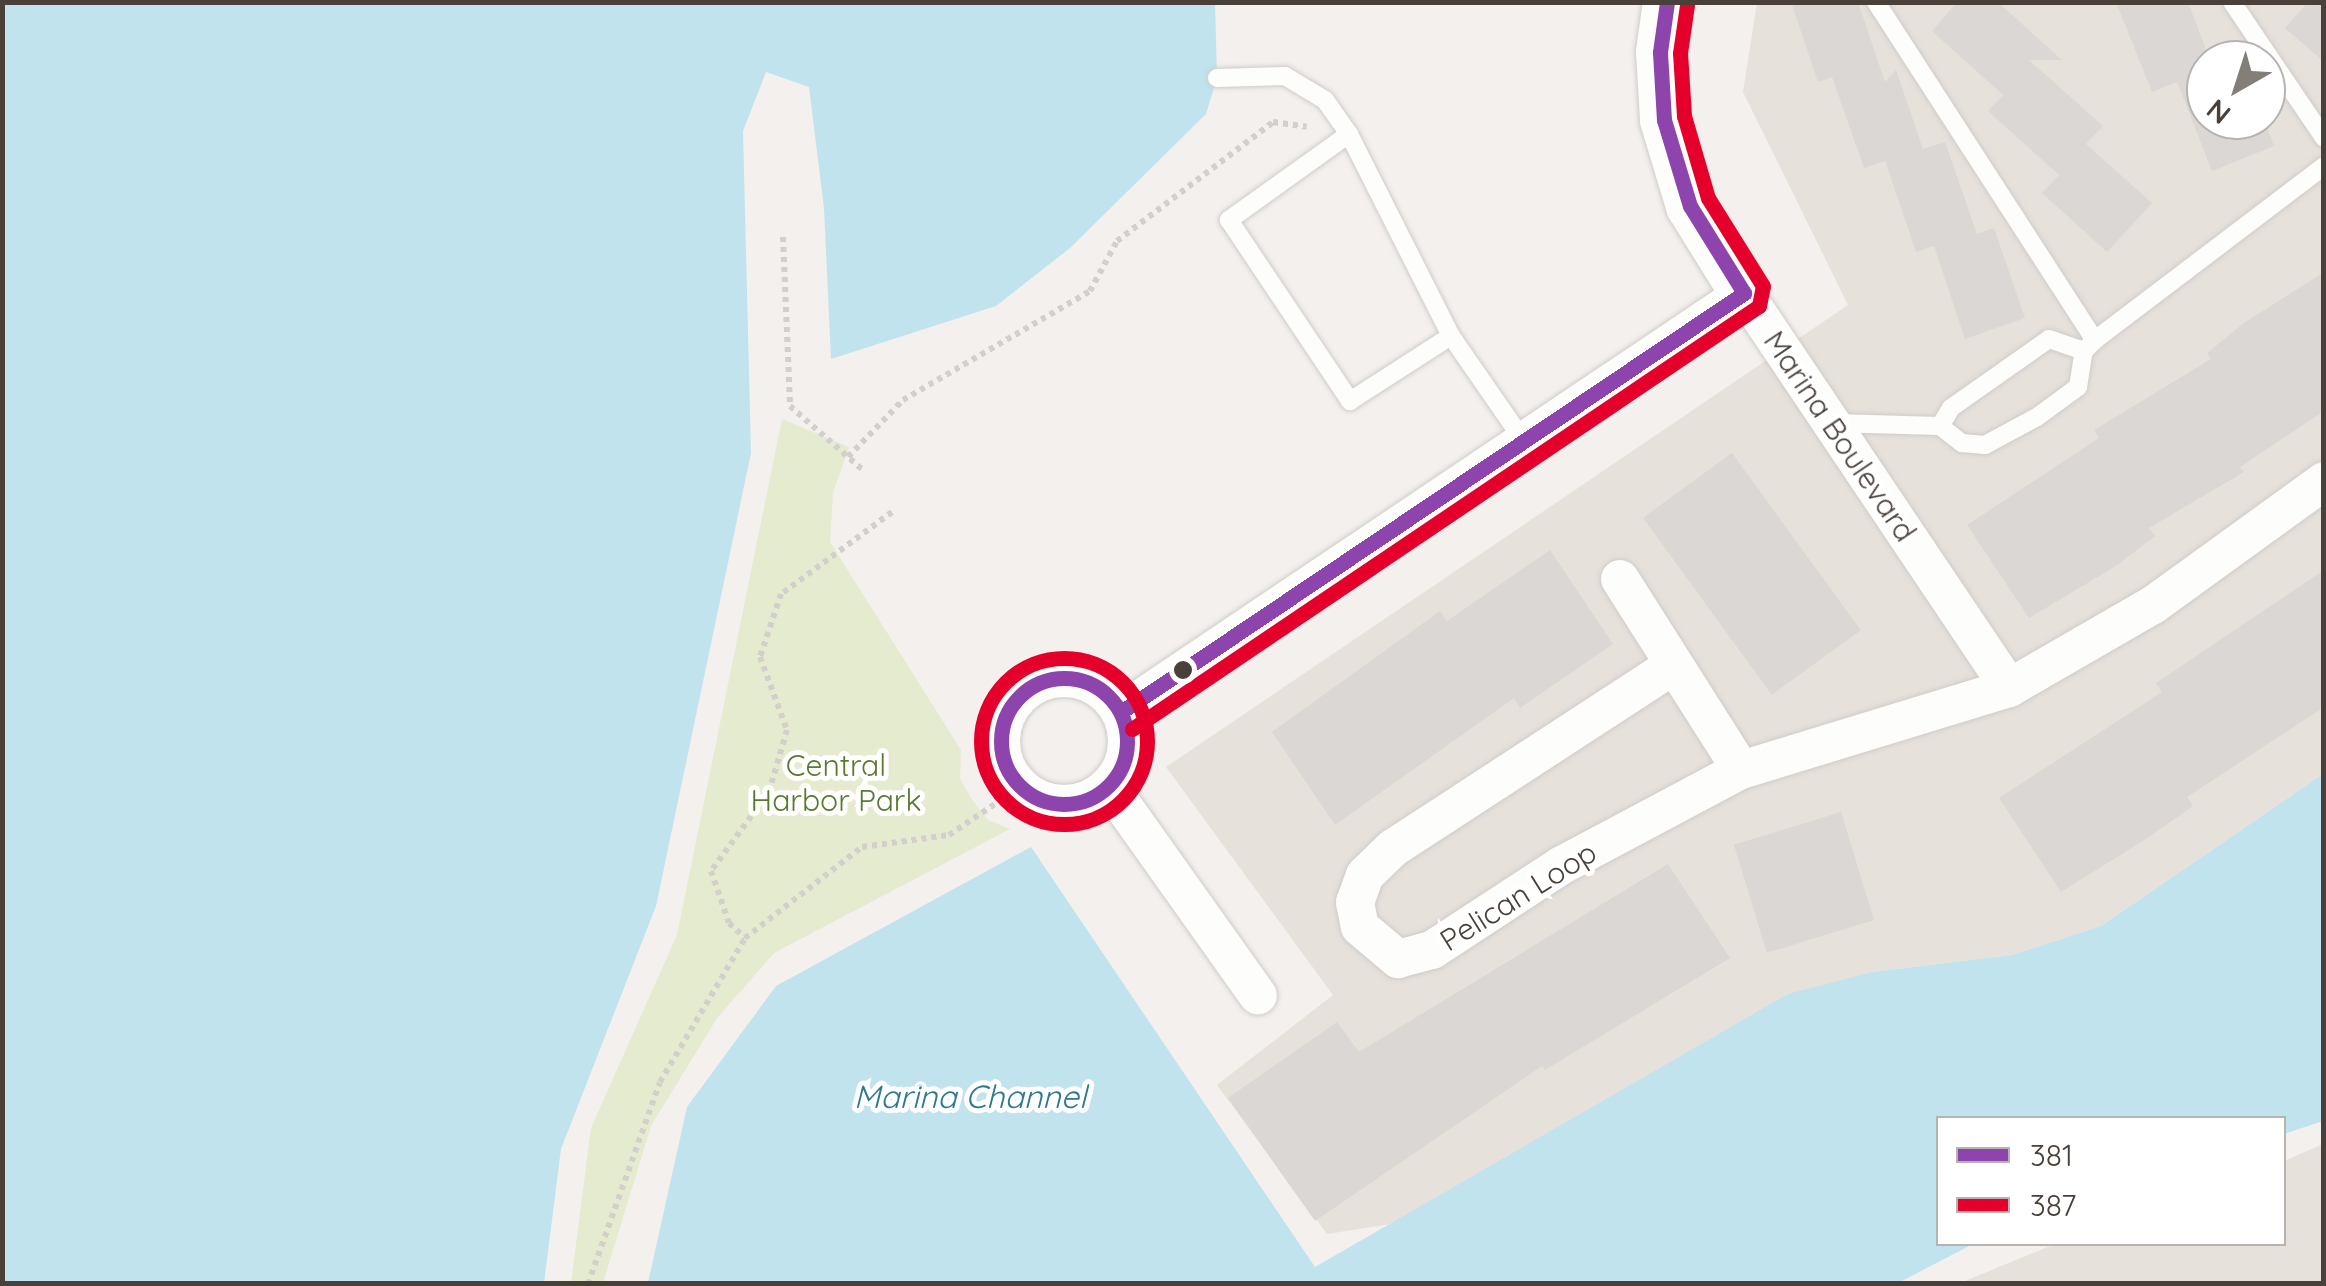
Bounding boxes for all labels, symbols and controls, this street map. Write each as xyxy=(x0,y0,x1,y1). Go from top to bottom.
north arrow xyxy=(2186,40,2286,140)
text: N xyxy=(2199,92,2237,132)
street label: Marina Boulevard xyxy=(1756,324,1924,548)
unlabelled marker xyxy=(1173,660,1193,680)
park label: Central Harbor Park xyxy=(751,747,921,818)
street label: Pelican Loop xyxy=(1433,834,1603,958)
water label: Marina Channel xyxy=(854,1077,1086,1115)
legend xyxy=(1936,1116,2286,1246)
text: 381 xyxy=(2030,1136,2073,1174)
text: 387 xyxy=(2030,1186,2076,1224)

